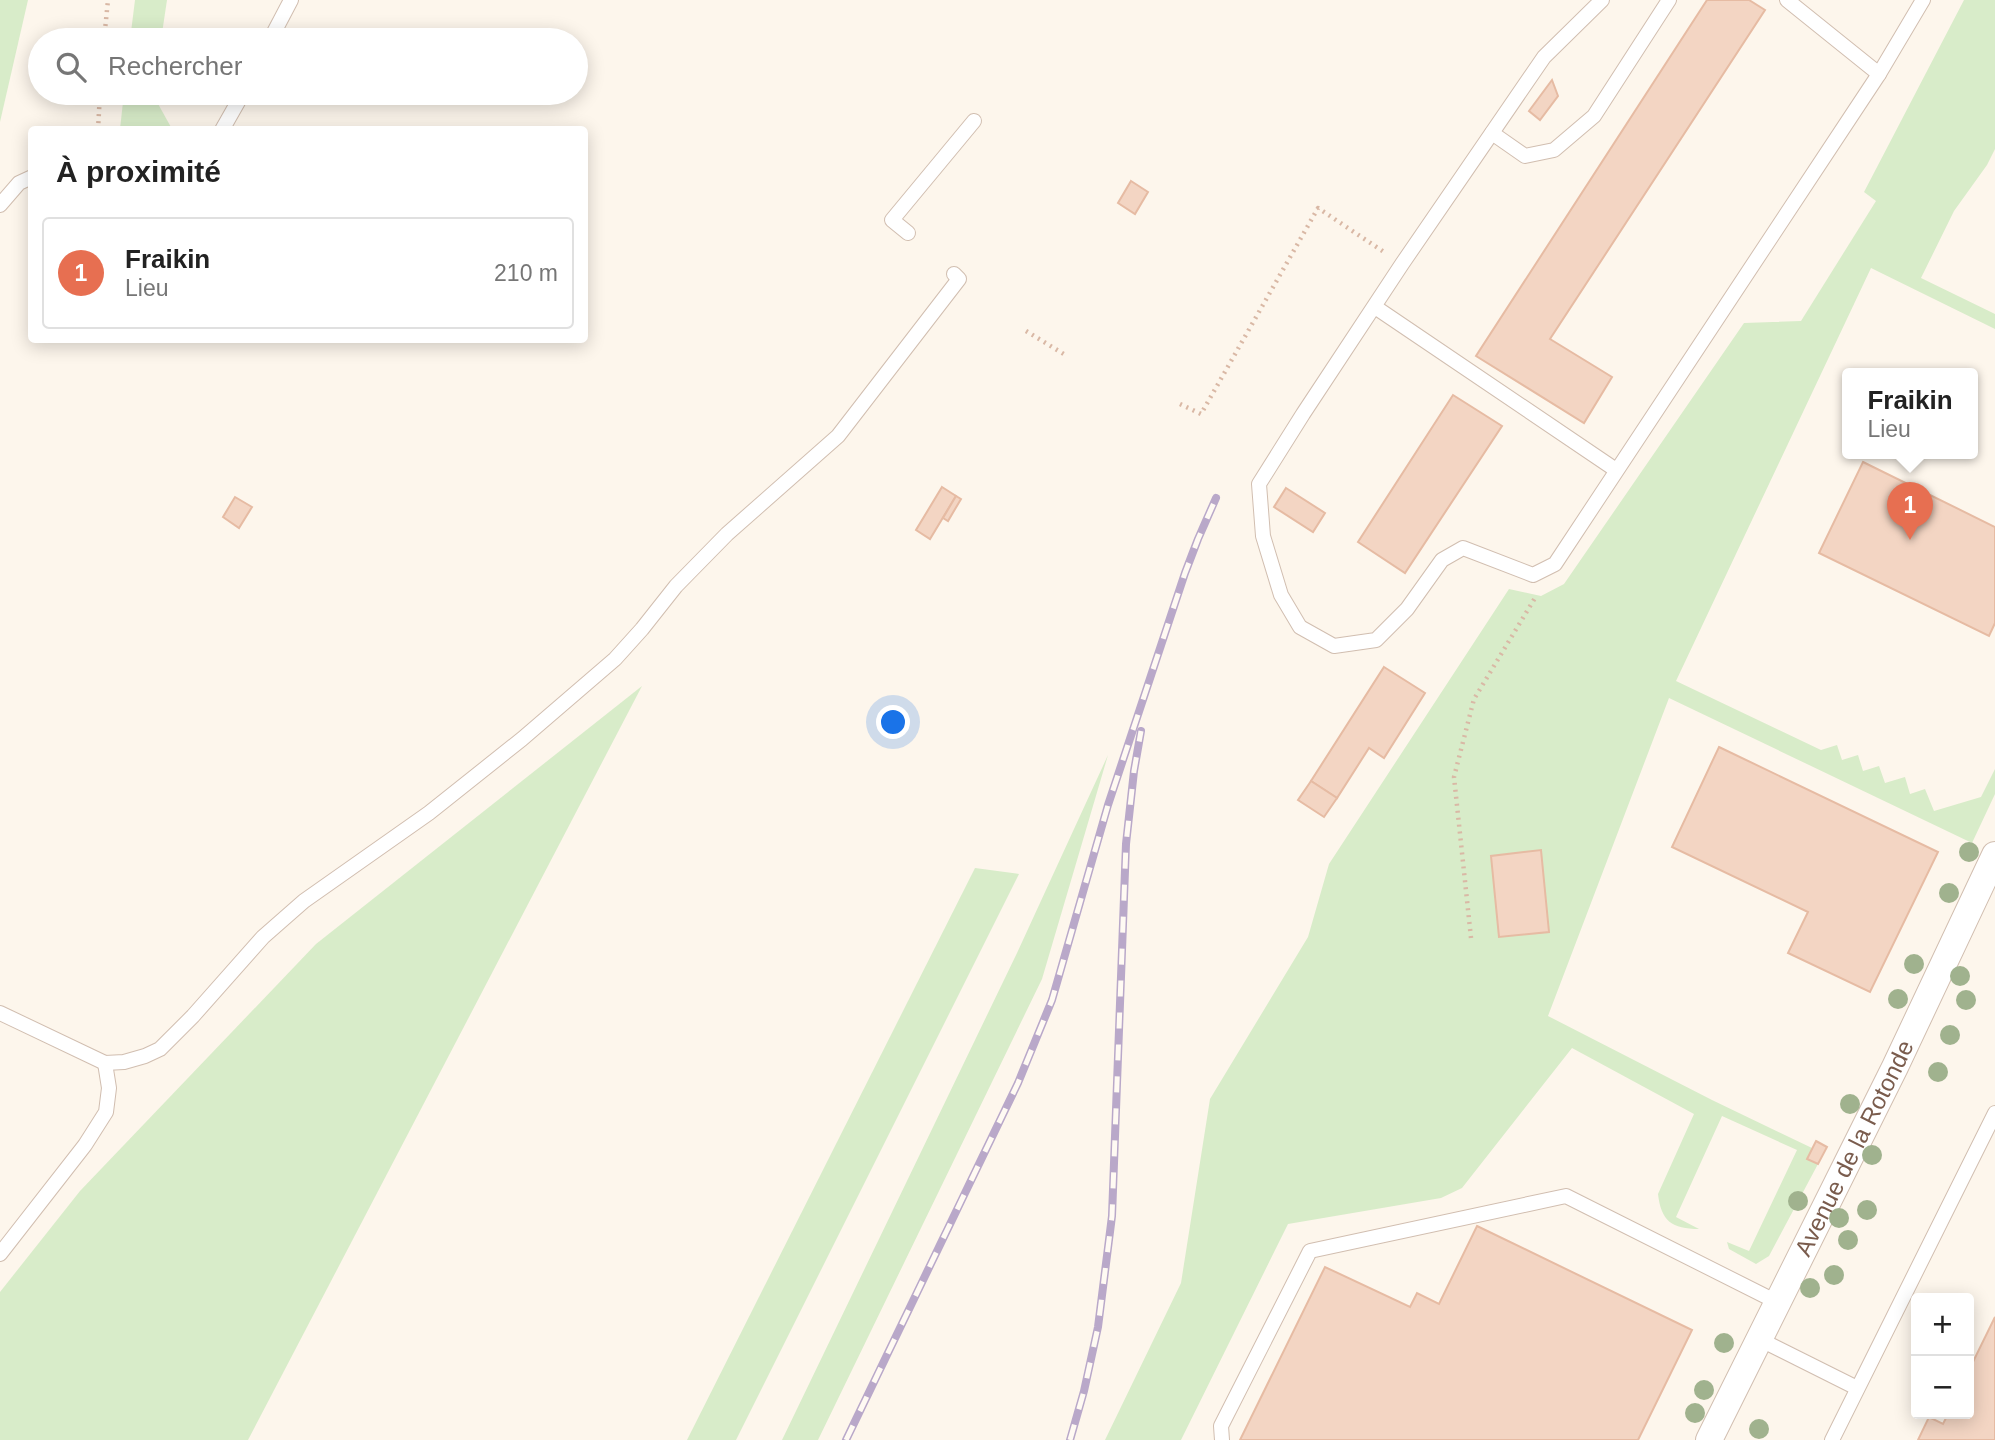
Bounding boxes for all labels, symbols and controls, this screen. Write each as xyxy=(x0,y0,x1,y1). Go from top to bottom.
search box xyxy=(28,28,588,105)
icon: search xyxy=(52,48,90,86)
text: Rechercher xyxy=(108,51,242,81)
text: À proximité xyxy=(56,155,221,188)
text: Fraikin xyxy=(125,244,210,274)
text: 1 xyxy=(75,260,87,286)
text: 210 m xyxy=(494,260,558,286)
text: Lieu xyxy=(125,275,168,301)
popup xyxy=(1842,368,1978,459)
text: Fraikin xyxy=(1867,385,1953,415)
text: Lieu xyxy=(1867,416,1911,442)
pin: 1 xyxy=(1887,482,1933,540)
your location xyxy=(876,705,910,739)
street label: Avenue de la Rotonde xyxy=(1789,1036,1919,1260)
map controls xyxy=(1911,1293,1974,1419)
button: + xyxy=(1911,1293,1974,1356)
button: − xyxy=(1911,1356,1974,1419)

